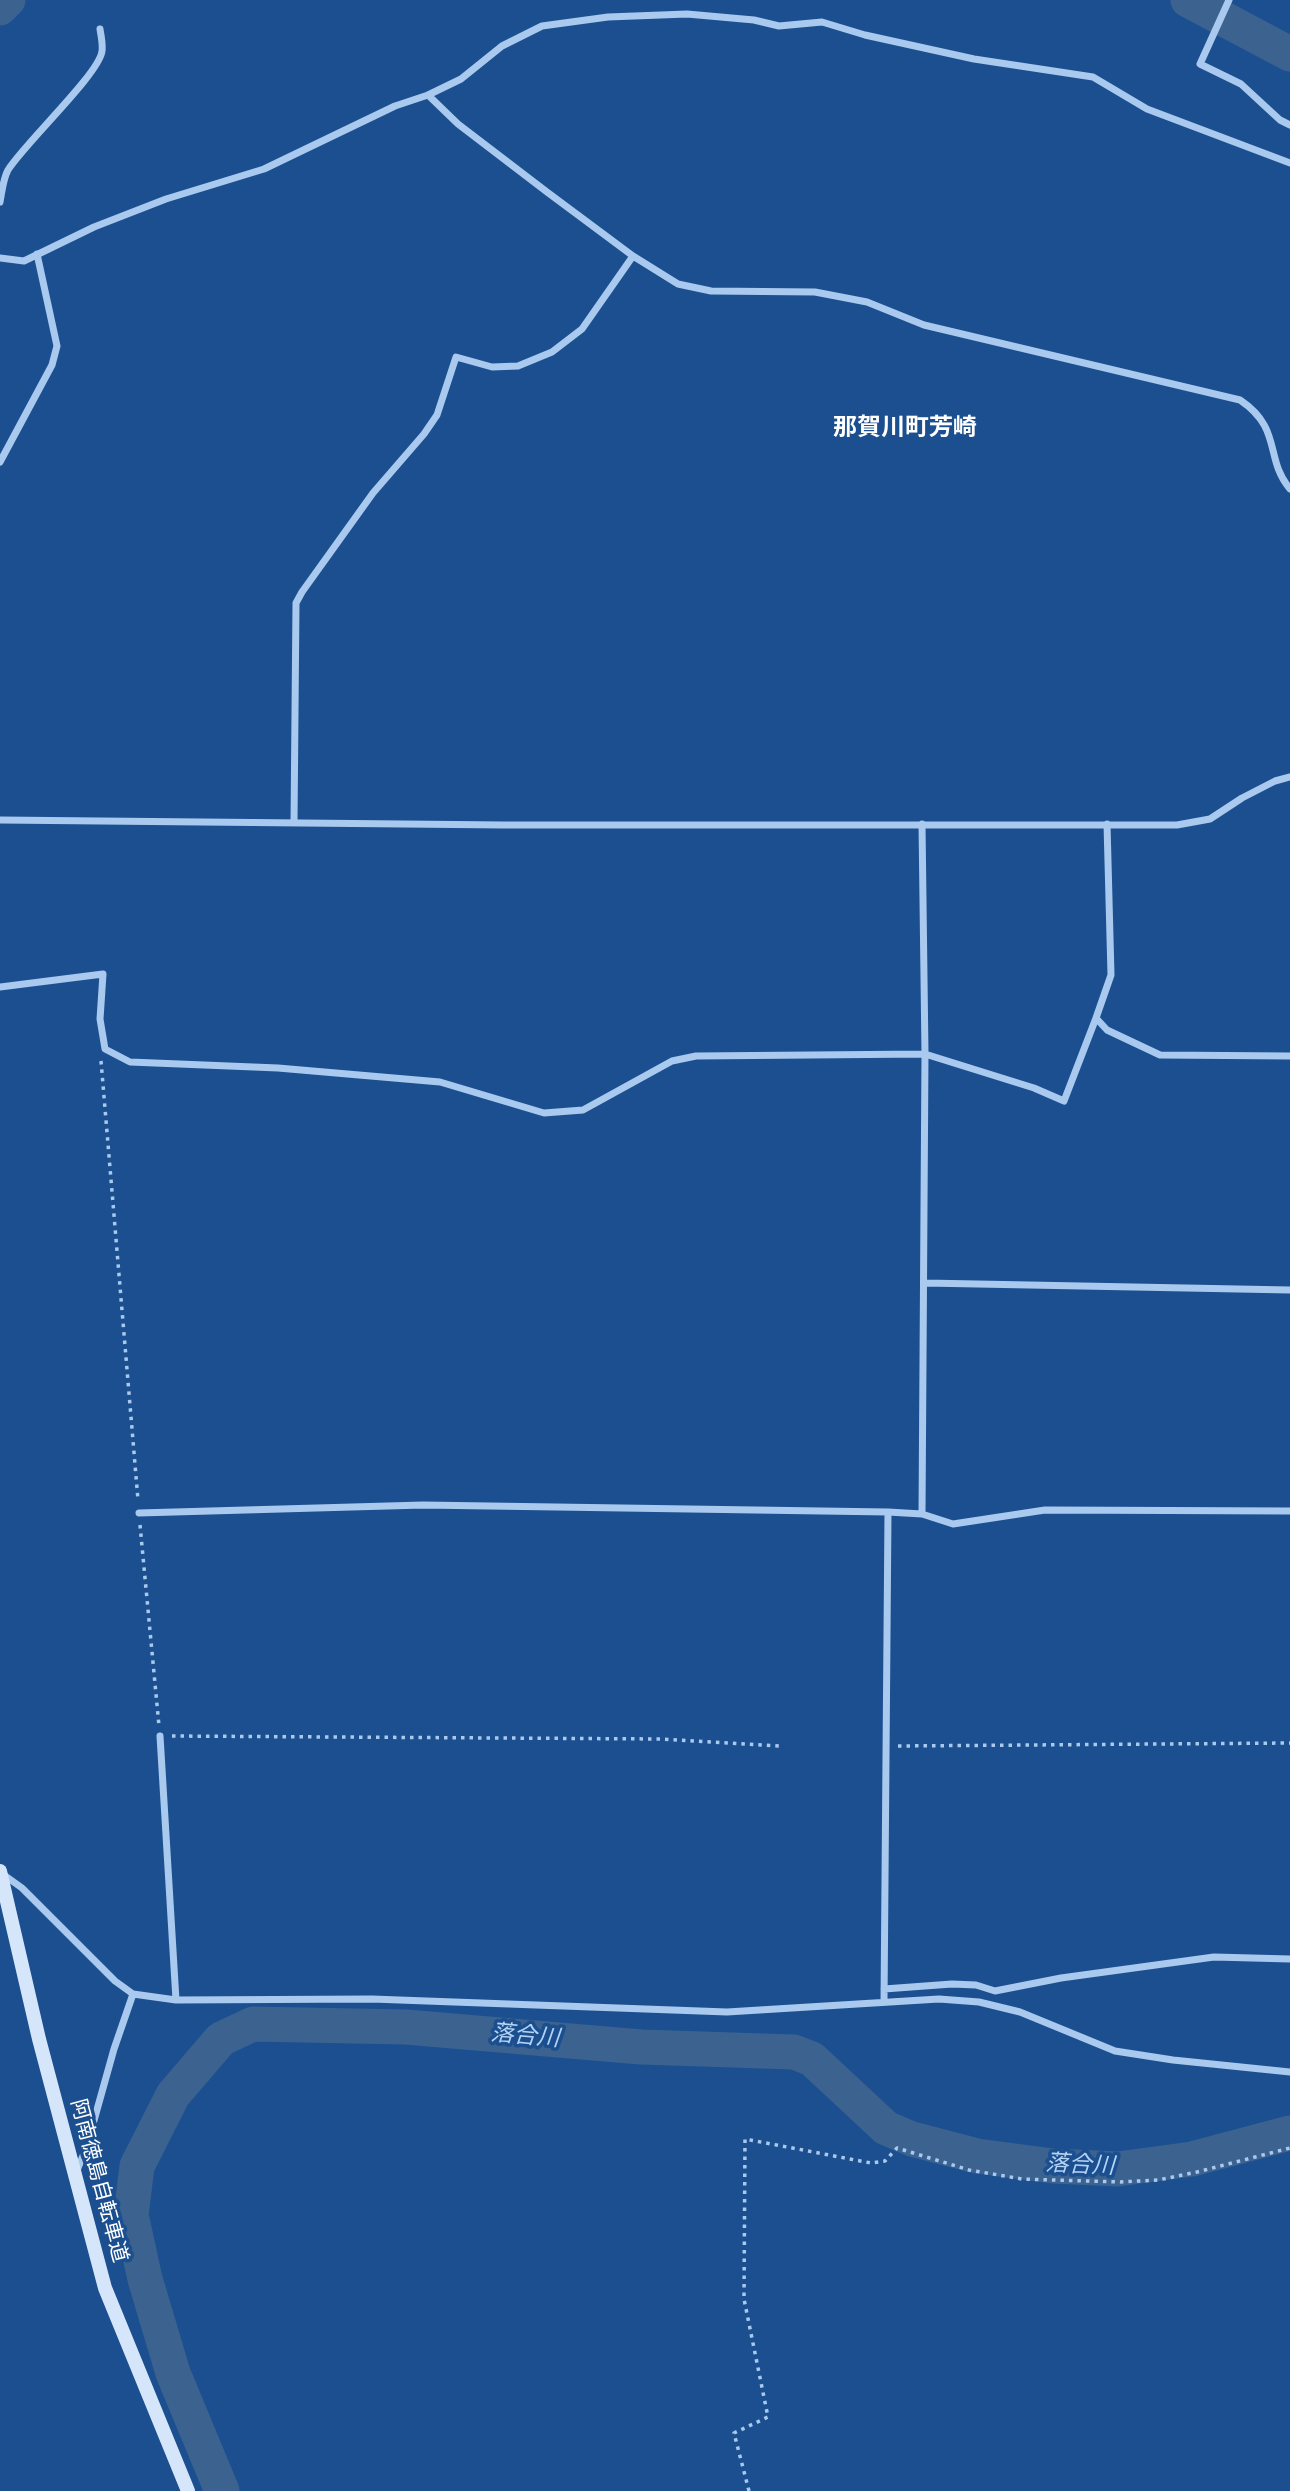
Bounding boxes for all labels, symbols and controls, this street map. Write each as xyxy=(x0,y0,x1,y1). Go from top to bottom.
district label: 那賀川町芳崎 xyxy=(833,415,977,443)
water label: 落合川 xyxy=(489,2020,561,2054)
street label: 阿南徳島自転車道 xyxy=(64,2097,132,2265)
water label: 落合川 xyxy=(1045,2150,1115,2182)

